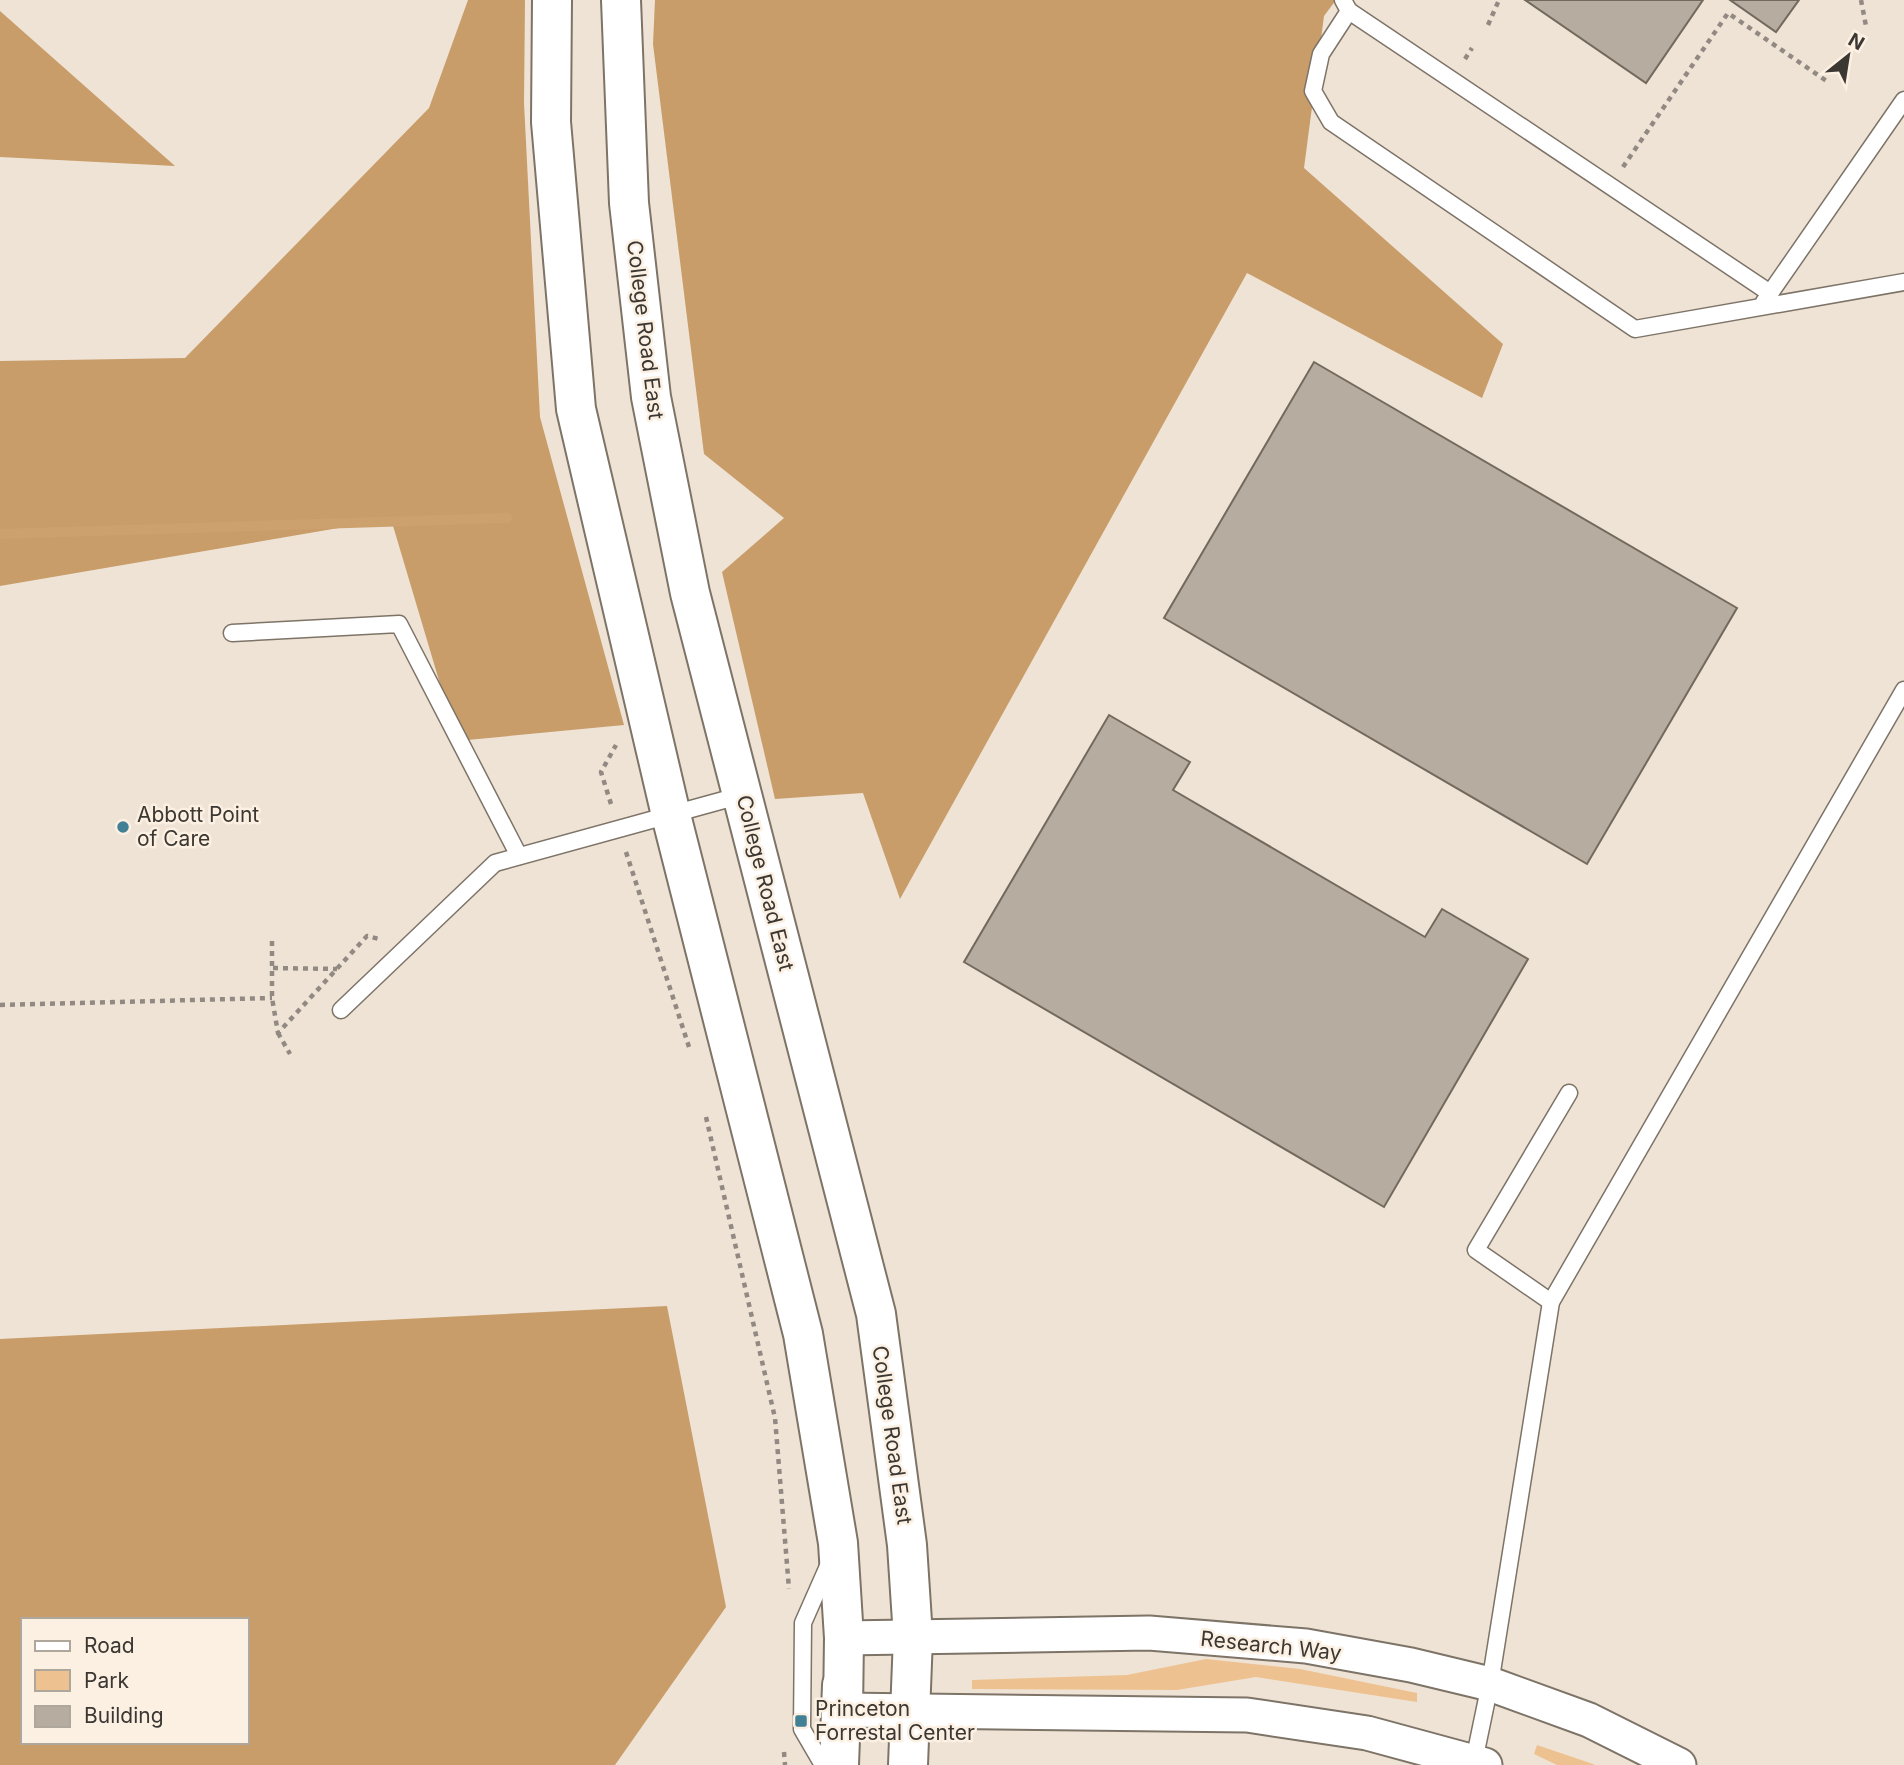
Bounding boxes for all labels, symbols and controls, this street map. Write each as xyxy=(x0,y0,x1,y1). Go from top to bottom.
north arrow xyxy=(1813,21,1883,91)
text: N xyxy=(1844,28,1868,55)
street label: College Road East xyxy=(622,239,669,421)
street label: College Road East xyxy=(732,792,799,973)
place label: Abbott Point of Care xyxy=(137,802,259,851)
marker: Abbott Point of Care xyxy=(115,819,131,835)
street label: College Road East xyxy=(868,1344,917,1526)
legend xyxy=(21,1618,248,1744)
street label: Research Way xyxy=(1199,1626,1343,1665)
text: Road xyxy=(84,1633,135,1658)
text: Park xyxy=(84,1668,129,1693)
place label: Princeton Forrestal Center xyxy=(815,1696,975,1745)
text: Building xyxy=(84,1703,164,1728)
marker: Princeton Forrestal Center xyxy=(793,1713,809,1729)

